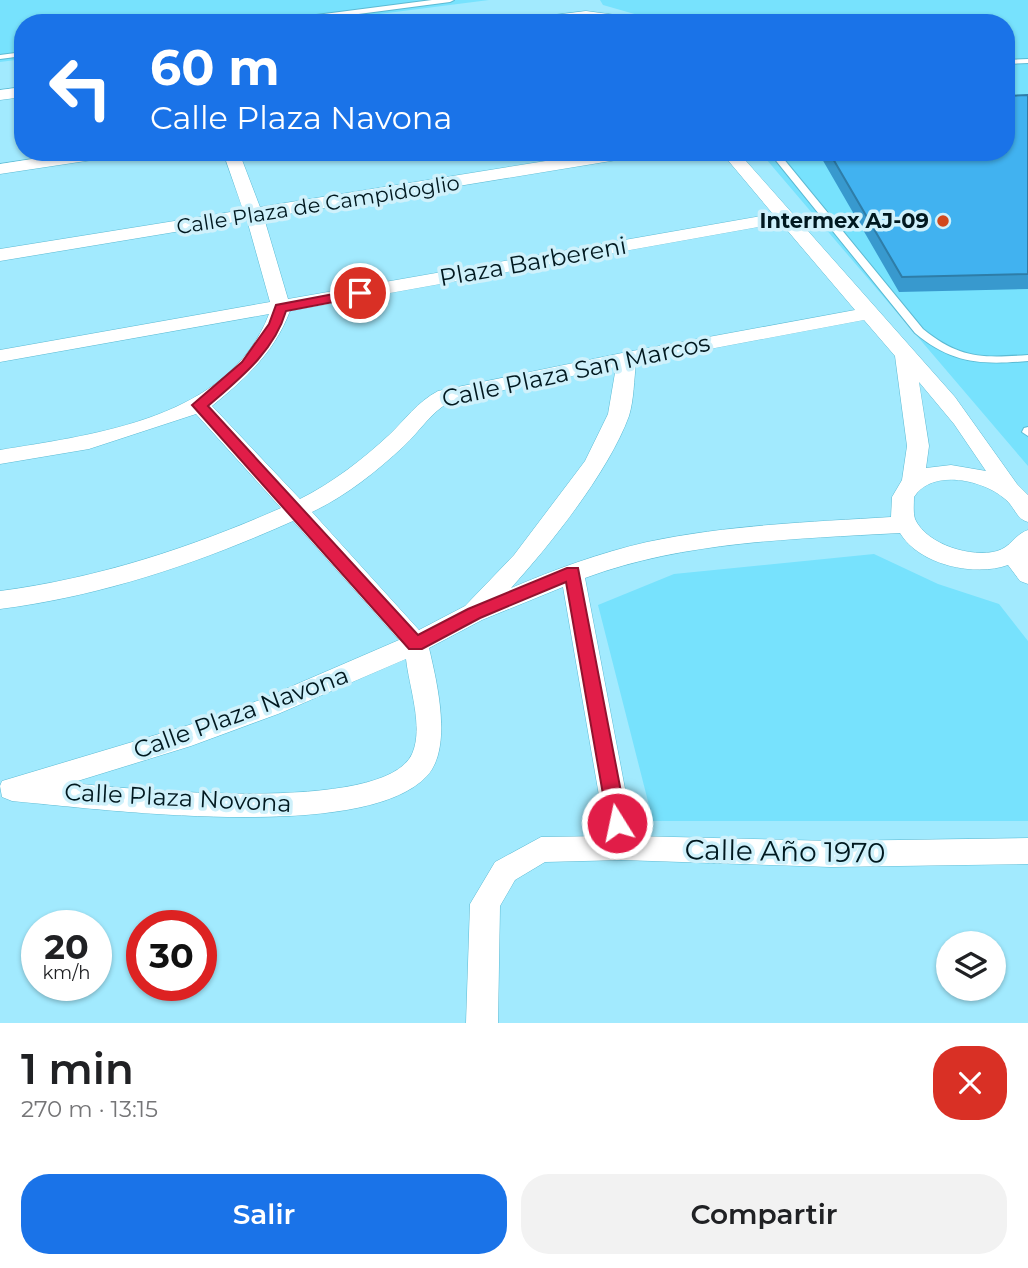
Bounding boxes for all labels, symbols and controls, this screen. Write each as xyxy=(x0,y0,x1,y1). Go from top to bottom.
text: 60 m xyxy=(150,38,280,97)
icon: left xyxy=(35,42,126,133)
text: Calle Plaza Navona xyxy=(150,98,452,137)
street label: Calle Plaza de Campidoglio xyxy=(175,170,461,239)
place label: Intermex AJ-09 xyxy=(760,208,929,233)
marker: Intermex AJ-09 xyxy=(935,213,951,229)
street label: Plaza Barbereni xyxy=(437,231,629,292)
pin xyxy=(330,263,390,323)
icon: arrive xyxy=(341,274,379,312)
street label: Calle Plaza San Marcos xyxy=(439,328,712,413)
street label: Calle Plaza Navona xyxy=(129,660,352,765)
street label: Calle Plaza Novona xyxy=(64,777,292,818)
position arrow xyxy=(580,786,654,860)
street label: Calle Año 1970 xyxy=(684,832,886,870)
speed limit sign: 30 xyxy=(126,910,217,1001)
text: 20 xyxy=(44,925,89,968)
map controls xyxy=(936,931,1006,1001)
button: layers xyxy=(936,931,1006,1001)
text: km/h xyxy=(42,962,91,984)
text: 1 min xyxy=(21,1043,134,1095)
button: close xyxy=(933,1046,1007,1120)
text: 270 m · 13:15 xyxy=(21,1095,158,1123)
button: Salir xyxy=(21,1174,507,1254)
button: Compartir xyxy=(521,1174,1007,1254)

